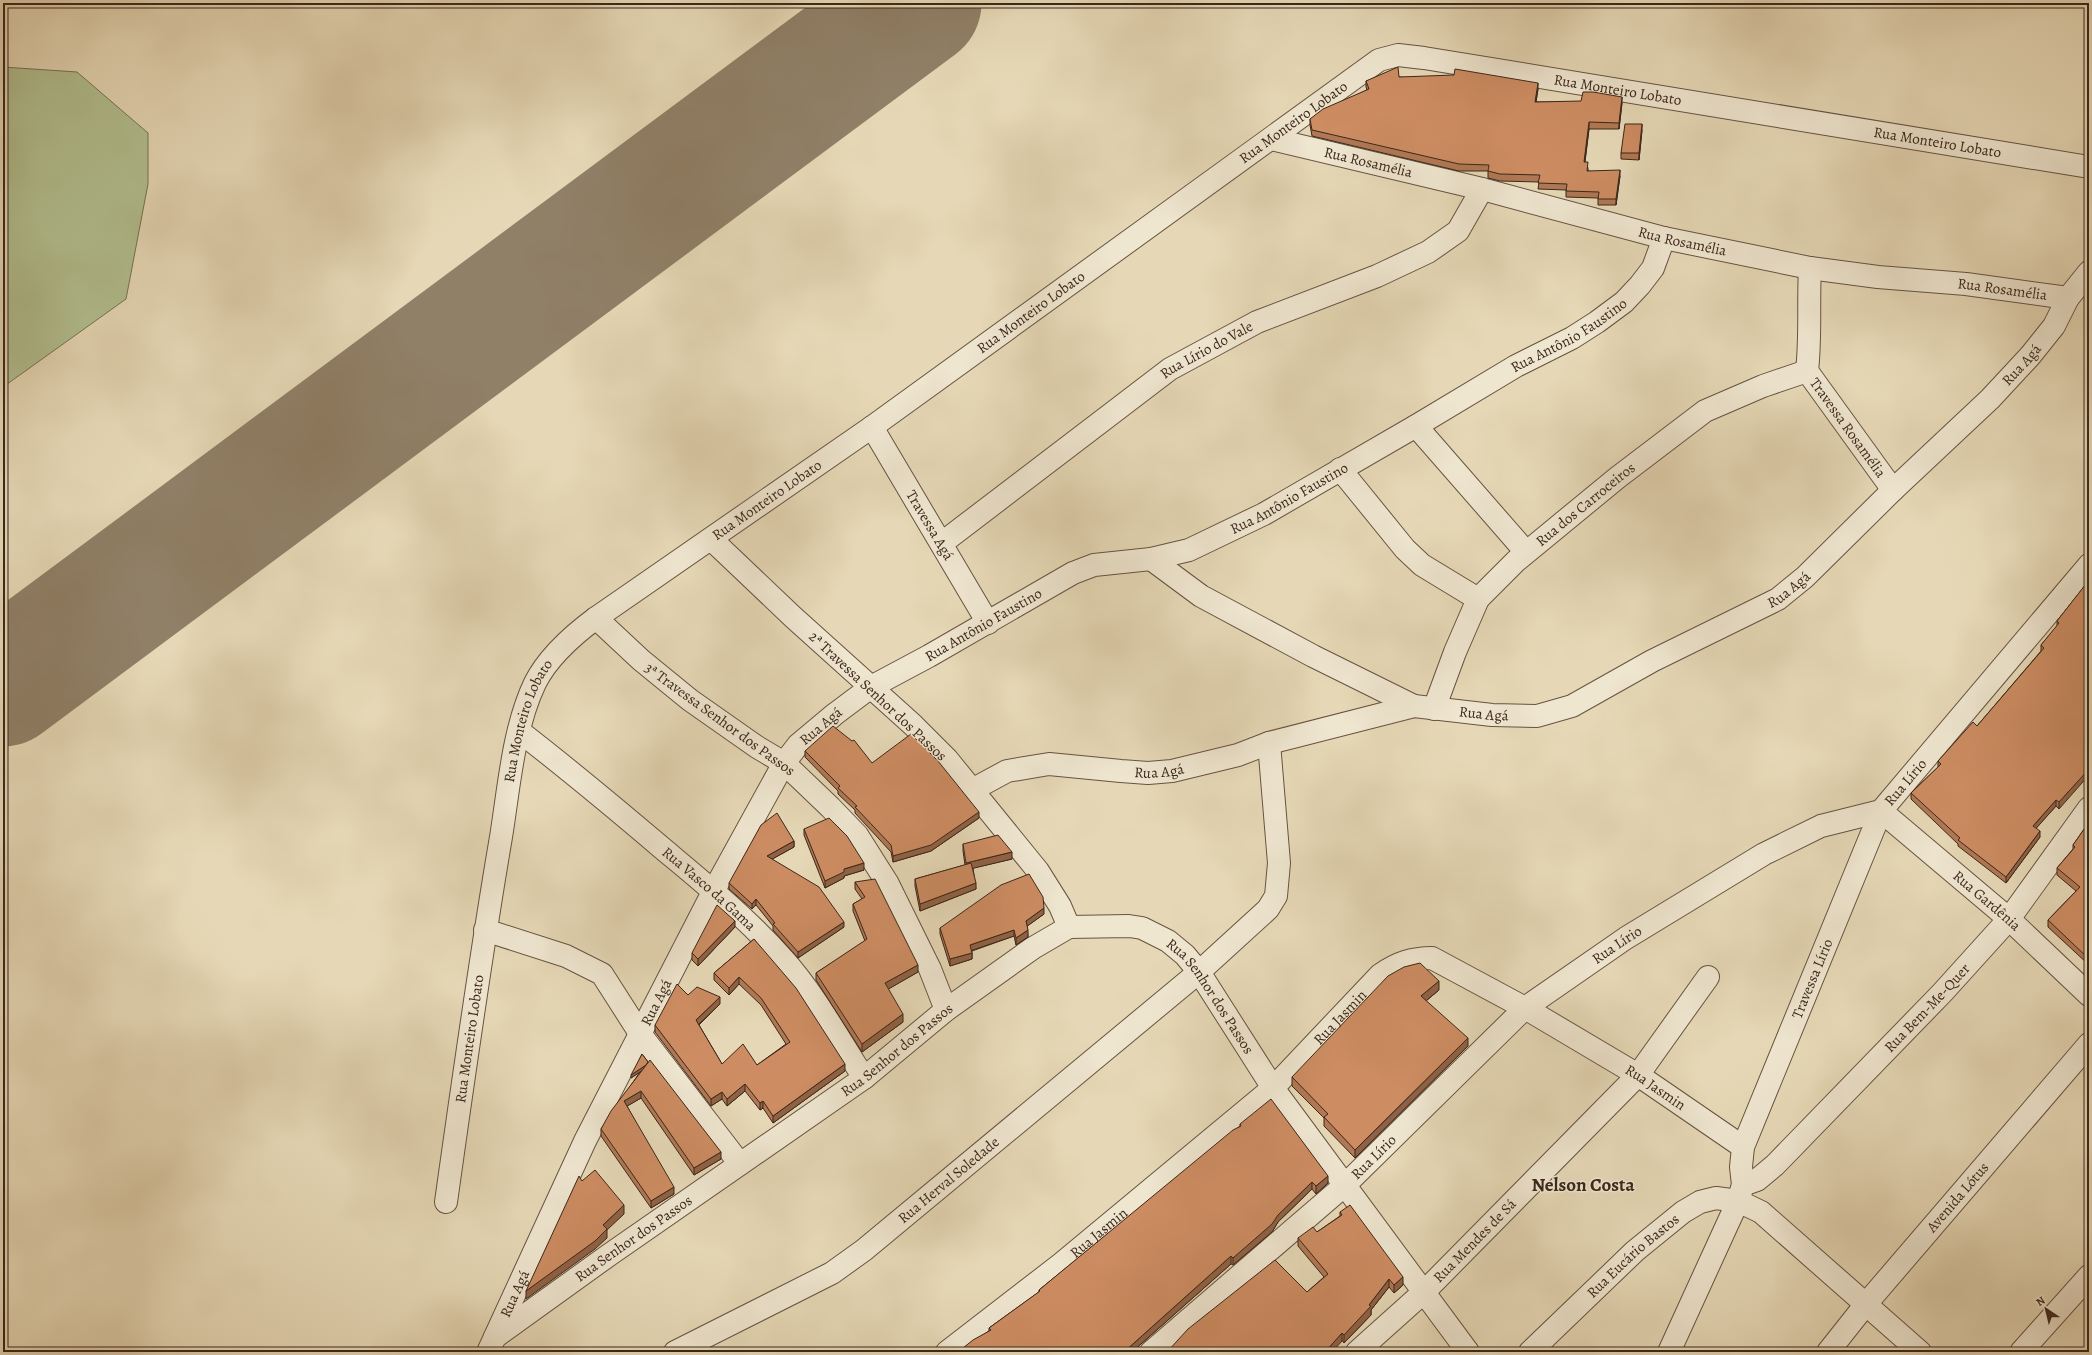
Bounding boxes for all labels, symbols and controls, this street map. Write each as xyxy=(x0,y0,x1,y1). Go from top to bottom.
street label: Rua Monteiro Lobato xyxy=(1552,69,1683,110)
street label: Rua Monteiro Lobato xyxy=(1235,76,1351,168)
street label: Rua Monteiro Lobato xyxy=(1872,122,2003,162)
street label: Rua Rosamélia xyxy=(1322,142,1414,182)
street label: Rua Rosamélia xyxy=(1636,221,1728,261)
street label: Rua Monteiro Lobato xyxy=(973,266,1089,358)
street label: Rua Rosamélia xyxy=(1957,273,2048,305)
street label: Rua Antônio Faustino xyxy=(1507,293,1631,377)
street label: Rua Lírio do Vale xyxy=(1156,316,1257,383)
street label: Rua Agá xyxy=(1997,340,2046,390)
street label: Travessa Rosamélia xyxy=(1805,374,1891,482)
street label: Rua Monteiro Lobato xyxy=(708,455,826,545)
street label: Rua Antônio Faustino xyxy=(1227,458,1352,539)
street label: Rua dos Carroceiros xyxy=(1532,458,1639,551)
street label: Travessa Agá xyxy=(901,486,959,564)
street label: Rua Agá xyxy=(1764,567,1815,613)
street label: Rua Antônio Faustino xyxy=(921,583,1046,666)
street label: 2ª Travessa Senhor dos Passos xyxy=(805,627,951,765)
street label: Rua Monteiro Lobato xyxy=(499,655,557,784)
street label: 3ª Travessa Senhor dos Passos xyxy=(641,658,799,780)
street label: Rua Agá xyxy=(1458,701,1509,725)
street label: Rua Agá xyxy=(795,702,846,750)
street label: Rua Lírio xyxy=(1880,754,1931,810)
street label: Rua Agá xyxy=(1134,758,1186,783)
street label: Rua Vasco da Gama xyxy=(658,842,760,935)
street label: Rua Gardênia xyxy=(1949,866,2025,935)
street label: Rua Lírio xyxy=(1588,921,1646,969)
street label: Rua Senhor dos Passos xyxy=(1162,934,1259,1058)
street label: Travessa Lírio xyxy=(1787,936,1837,1022)
street label: Rua Bem-Me-Quer xyxy=(1880,959,1974,1057)
street label: Rua Monteiro Lobato xyxy=(450,973,489,1104)
street label: Rua Agá xyxy=(636,976,677,1029)
street label: Rua Jasmin xyxy=(1309,985,1371,1049)
street label: Rua Senhor dos Passos xyxy=(837,998,957,1101)
street label: Rua Jasmin xyxy=(1621,1060,1690,1115)
street label: Rua Lírio xyxy=(1347,1130,1401,1184)
street label: Rua Herval Soledade xyxy=(894,1132,1004,1228)
street label: Avenida Lótus xyxy=(1921,1158,1993,1237)
district label: Nelson Costa xyxy=(1531,1172,1635,1198)
street label: Rua Senhor dos Passos xyxy=(571,1190,696,1286)
street label: Rua Mendes de Sá xyxy=(1429,1194,1521,1287)
street label: Rua Jasmin xyxy=(1066,1203,1132,1263)
street label: Rua Eucário Bastos xyxy=(1582,1209,1683,1302)
street label: Rua Agá xyxy=(495,1267,534,1321)
north arrow xyxy=(2026,1289,2066,1329)
text: N xyxy=(2033,1293,2048,1310)

